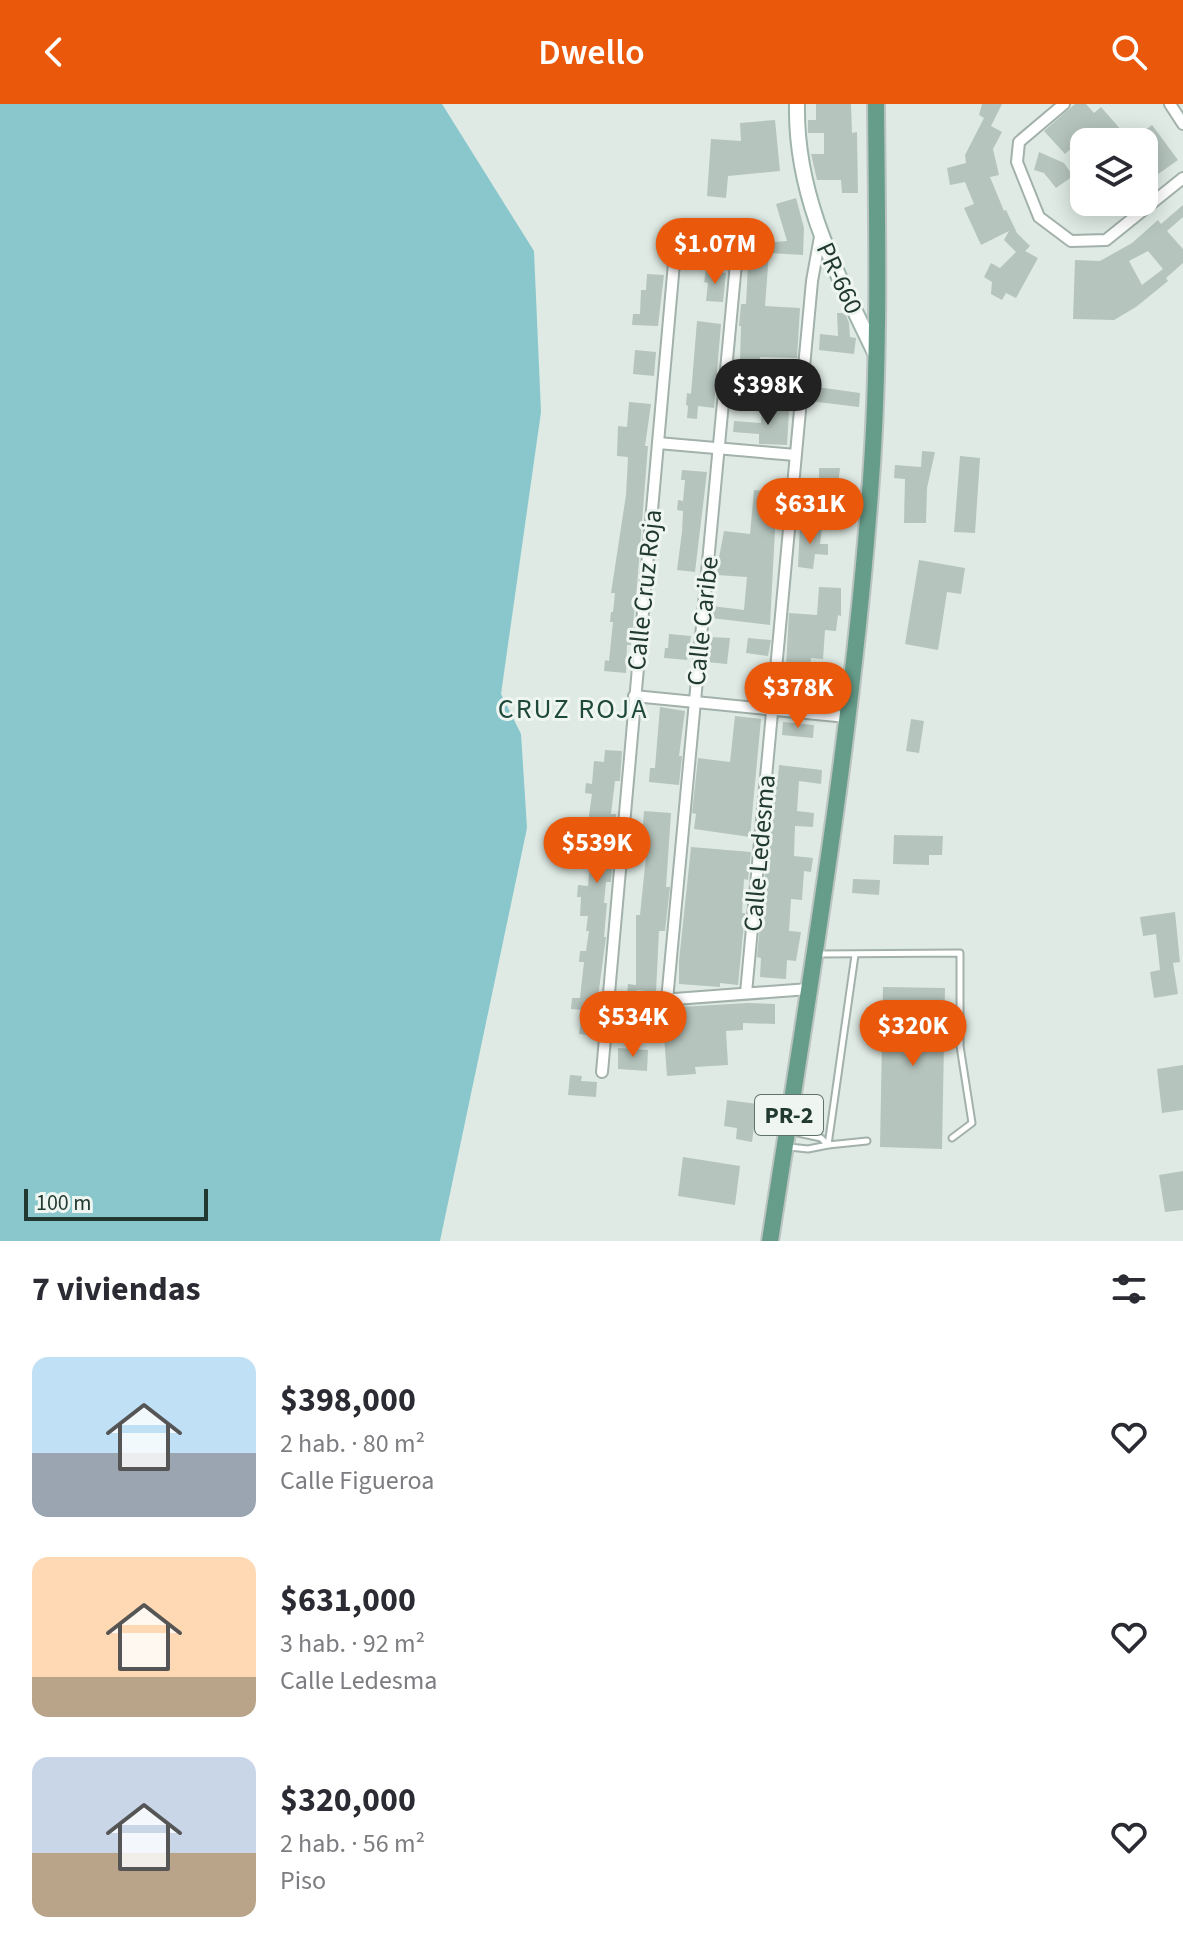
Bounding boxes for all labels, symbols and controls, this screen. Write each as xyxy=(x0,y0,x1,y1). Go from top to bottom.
text: Dwello xyxy=(538,27,645,78)
icon: back xyxy=(32,30,76,74)
icon: search xyxy=(1107,30,1151,74)
map controls xyxy=(1070,128,1158,216)
button: layers xyxy=(1070,128,1158,216)
pin: $1.07M xyxy=(650,218,780,286)
text: $1.07M xyxy=(674,225,756,262)
street label: PR-660 xyxy=(807,236,872,320)
pin: $398K xyxy=(712,359,824,427)
text: $398K xyxy=(733,366,803,403)
pin: $631K xyxy=(754,478,866,546)
text: $631K xyxy=(775,485,845,522)
street label: Calle Cruz Roja xyxy=(618,508,671,672)
street label: Calle Caribe xyxy=(677,554,728,688)
pin: $378K xyxy=(742,662,854,730)
text: $378K xyxy=(763,669,833,706)
district label: CRUZ ROJA xyxy=(498,689,648,729)
street label: Calle Ledesma xyxy=(734,773,785,933)
pin: $539K xyxy=(541,817,653,885)
text: $539K xyxy=(562,824,632,861)
pin: $534K xyxy=(577,991,689,1059)
text: $534K xyxy=(598,998,668,1035)
pin: $320K xyxy=(857,1000,969,1068)
text: $320K xyxy=(878,1007,948,1044)
road number: PR-2 xyxy=(755,1095,823,1135)
scale bar xyxy=(24,1185,208,1221)
text: 100 m xyxy=(36,1187,91,1219)
text: 7 viviendas xyxy=(32,1265,201,1314)
icon: filters xyxy=(1107,1267,1151,1311)
text: $398,000 xyxy=(280,1376,416,1425)
icon: home xyxy=(96,1389,192,1485)
icon: heart xyxy=(1107,1415,1151,1459)
text: 2 hab. · 80 m² xyxy=(280,1425,425,1462)
text: Calle Figueroa xyxy=(280,1462,434,1499)
text: $631,000 xyxy=(280,1576,416,1625)
icon: home xyxy=(96,1589,192,1685)
icon: heart xyxy=(1107,1615,1151,1659)
text: 3 hab. · 92 m² xyxy=(280,1625,425,1662)
text: Calle Ledesma xyxy=(280,1662,437,1699)
text: $320,000 xyxy=(280,1776,416,1825)
icon: home xyxy=(96,1789,192,1885)
icon: heart xyxy=(1107,1815,1151,1859)
text: 2 hab. · 56 m² xyxy=(280,1825,425,1862)
text: Piso xyxy=(280,1862,326,1899)

